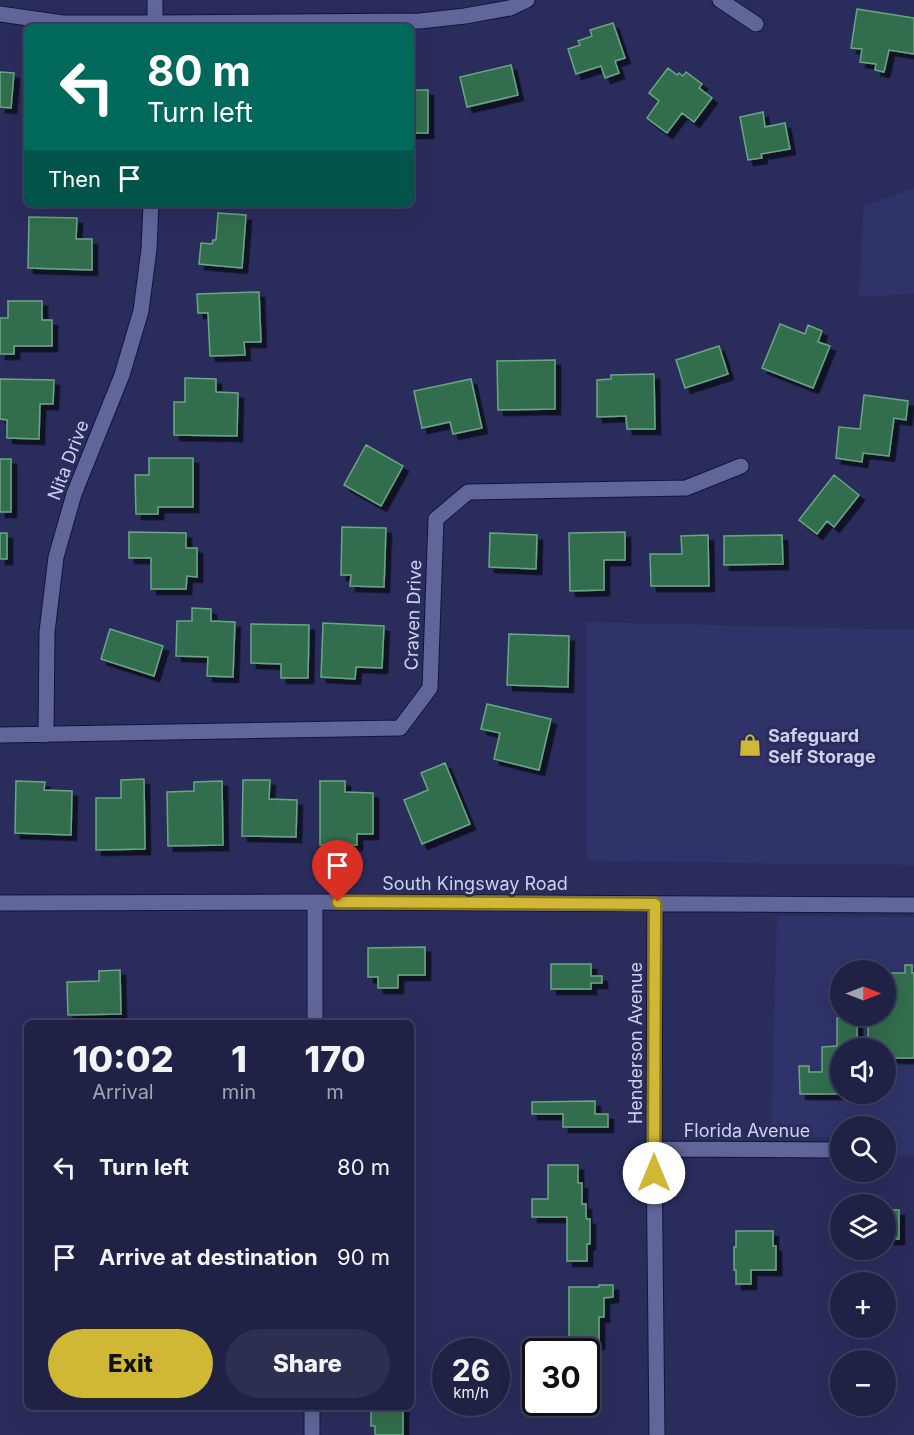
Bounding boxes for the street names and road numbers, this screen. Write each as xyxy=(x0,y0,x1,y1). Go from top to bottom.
street label: Nita Drive xyxy=(43,417,93,503)
street label: Craven Drive xyxy=(401,559,425,671)
street label: South Kingsway Road xyxy=(382,873,568,894)
street label: Henderson Avenue xyxy=(625,962,646,1124)
street label: Florida Avenue xyxy=(684,1120,810,1141)

